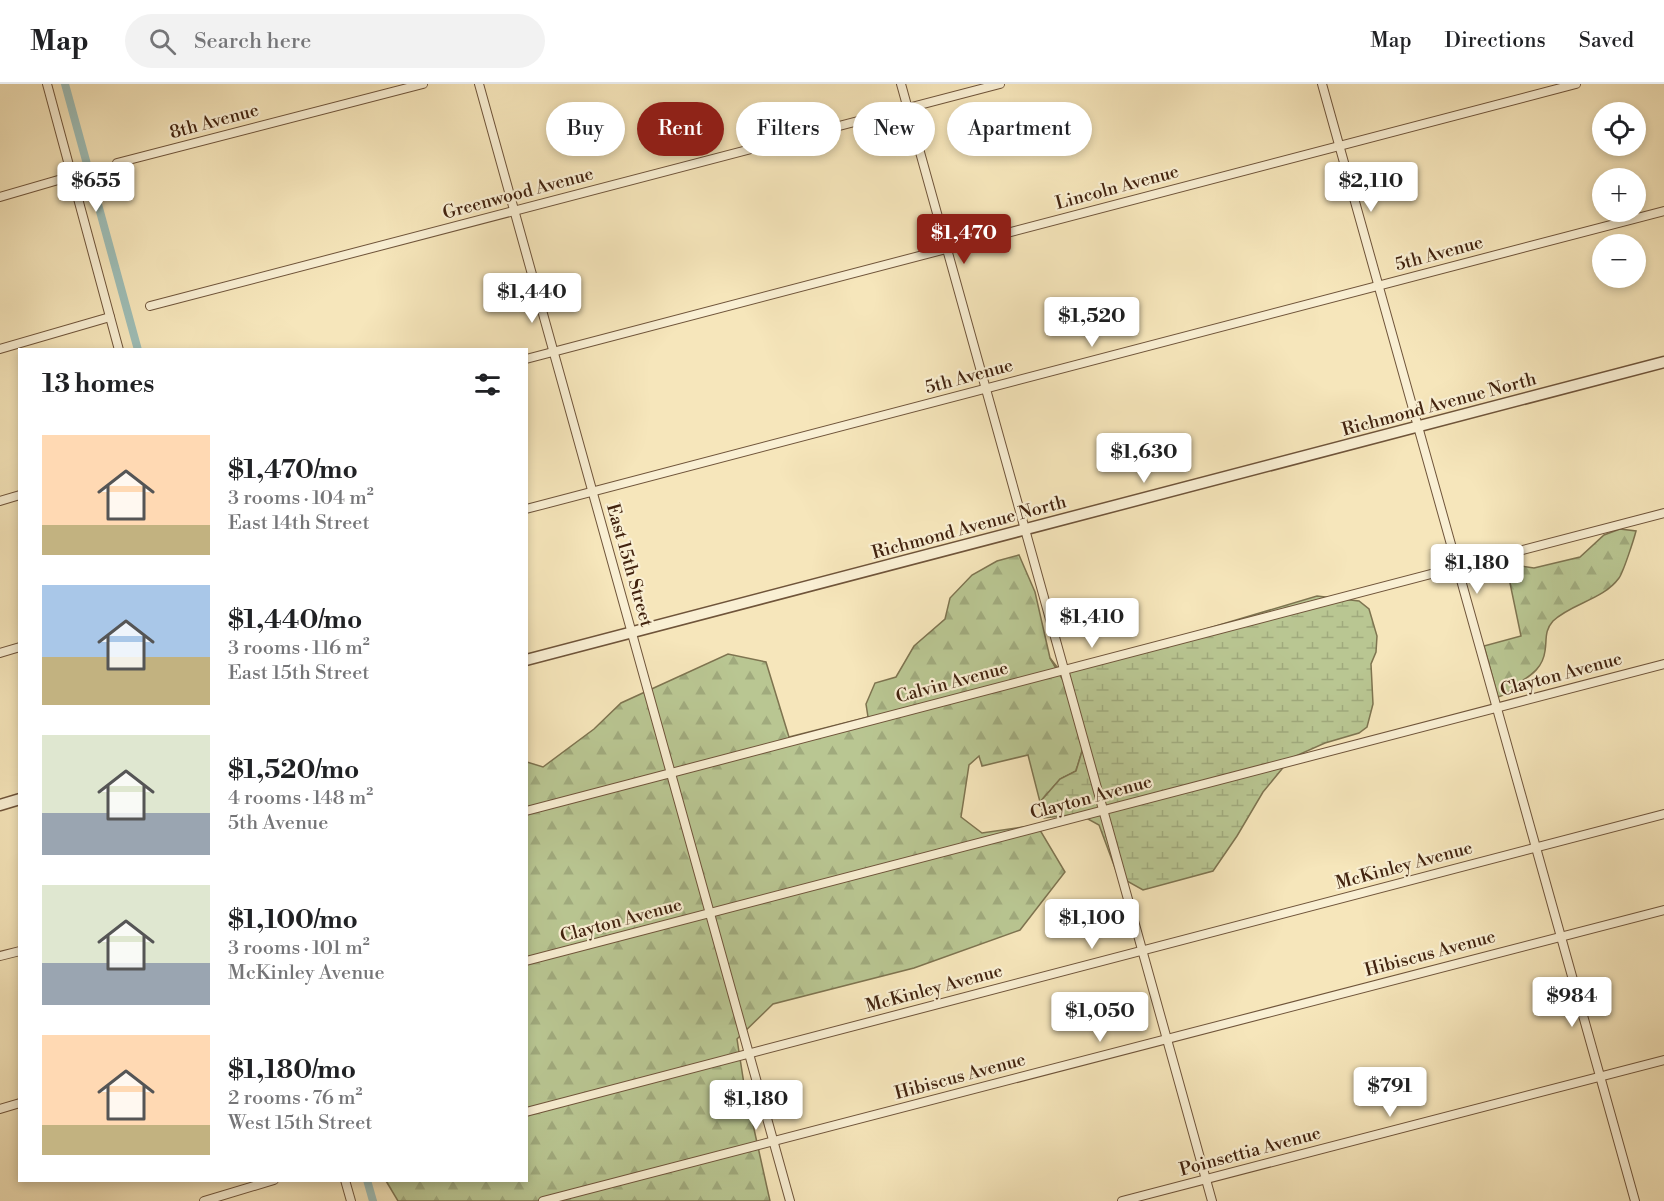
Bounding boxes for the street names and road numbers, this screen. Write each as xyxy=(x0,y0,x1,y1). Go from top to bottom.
street label: 8th Avenue xyxy=(167,99,261,144)
street label: Lincoln Avenue xyxy=(1053,160,1181,215)
street label: Greenwood Avenue xyxy=(440,162,596,225)
street label: 5th Avenue xyxy=(1393,231,1486,276)
street label: 5th Avenue xyxy=(923,354,1016,399)
street label: Richmond Avenue North xyxy=(1339,367,1539,442)
street label: Richmond Avenue North xyxy=(869,490,1069,565)
street label: East 15th Street xyxy=(601,501,658,630)
street label: Clayton Avenue xyxy=(1498,647,1625,702)
street label: Calvin Avenue xyxy=(893,656,1011,709)
street label: Clayton Avenue xyxy=(1028,770,1155,825)
street label: McKinley Avenue xyxy=(1333,836,1475,895)
street label: Clayton Avenue xyxy=(558,893,685,948)
street label: Hibiscus Avenue xyxy=(1362,925,1498,982)
street label: McKinley Avenue xyxy=(863,959,1005,1018)
street label: Hibiscus Avenue xyxy=(892,1048,1028,1105)
street label: Poinsettia Avenue xyxy=(1177,1122,1323,1181)

